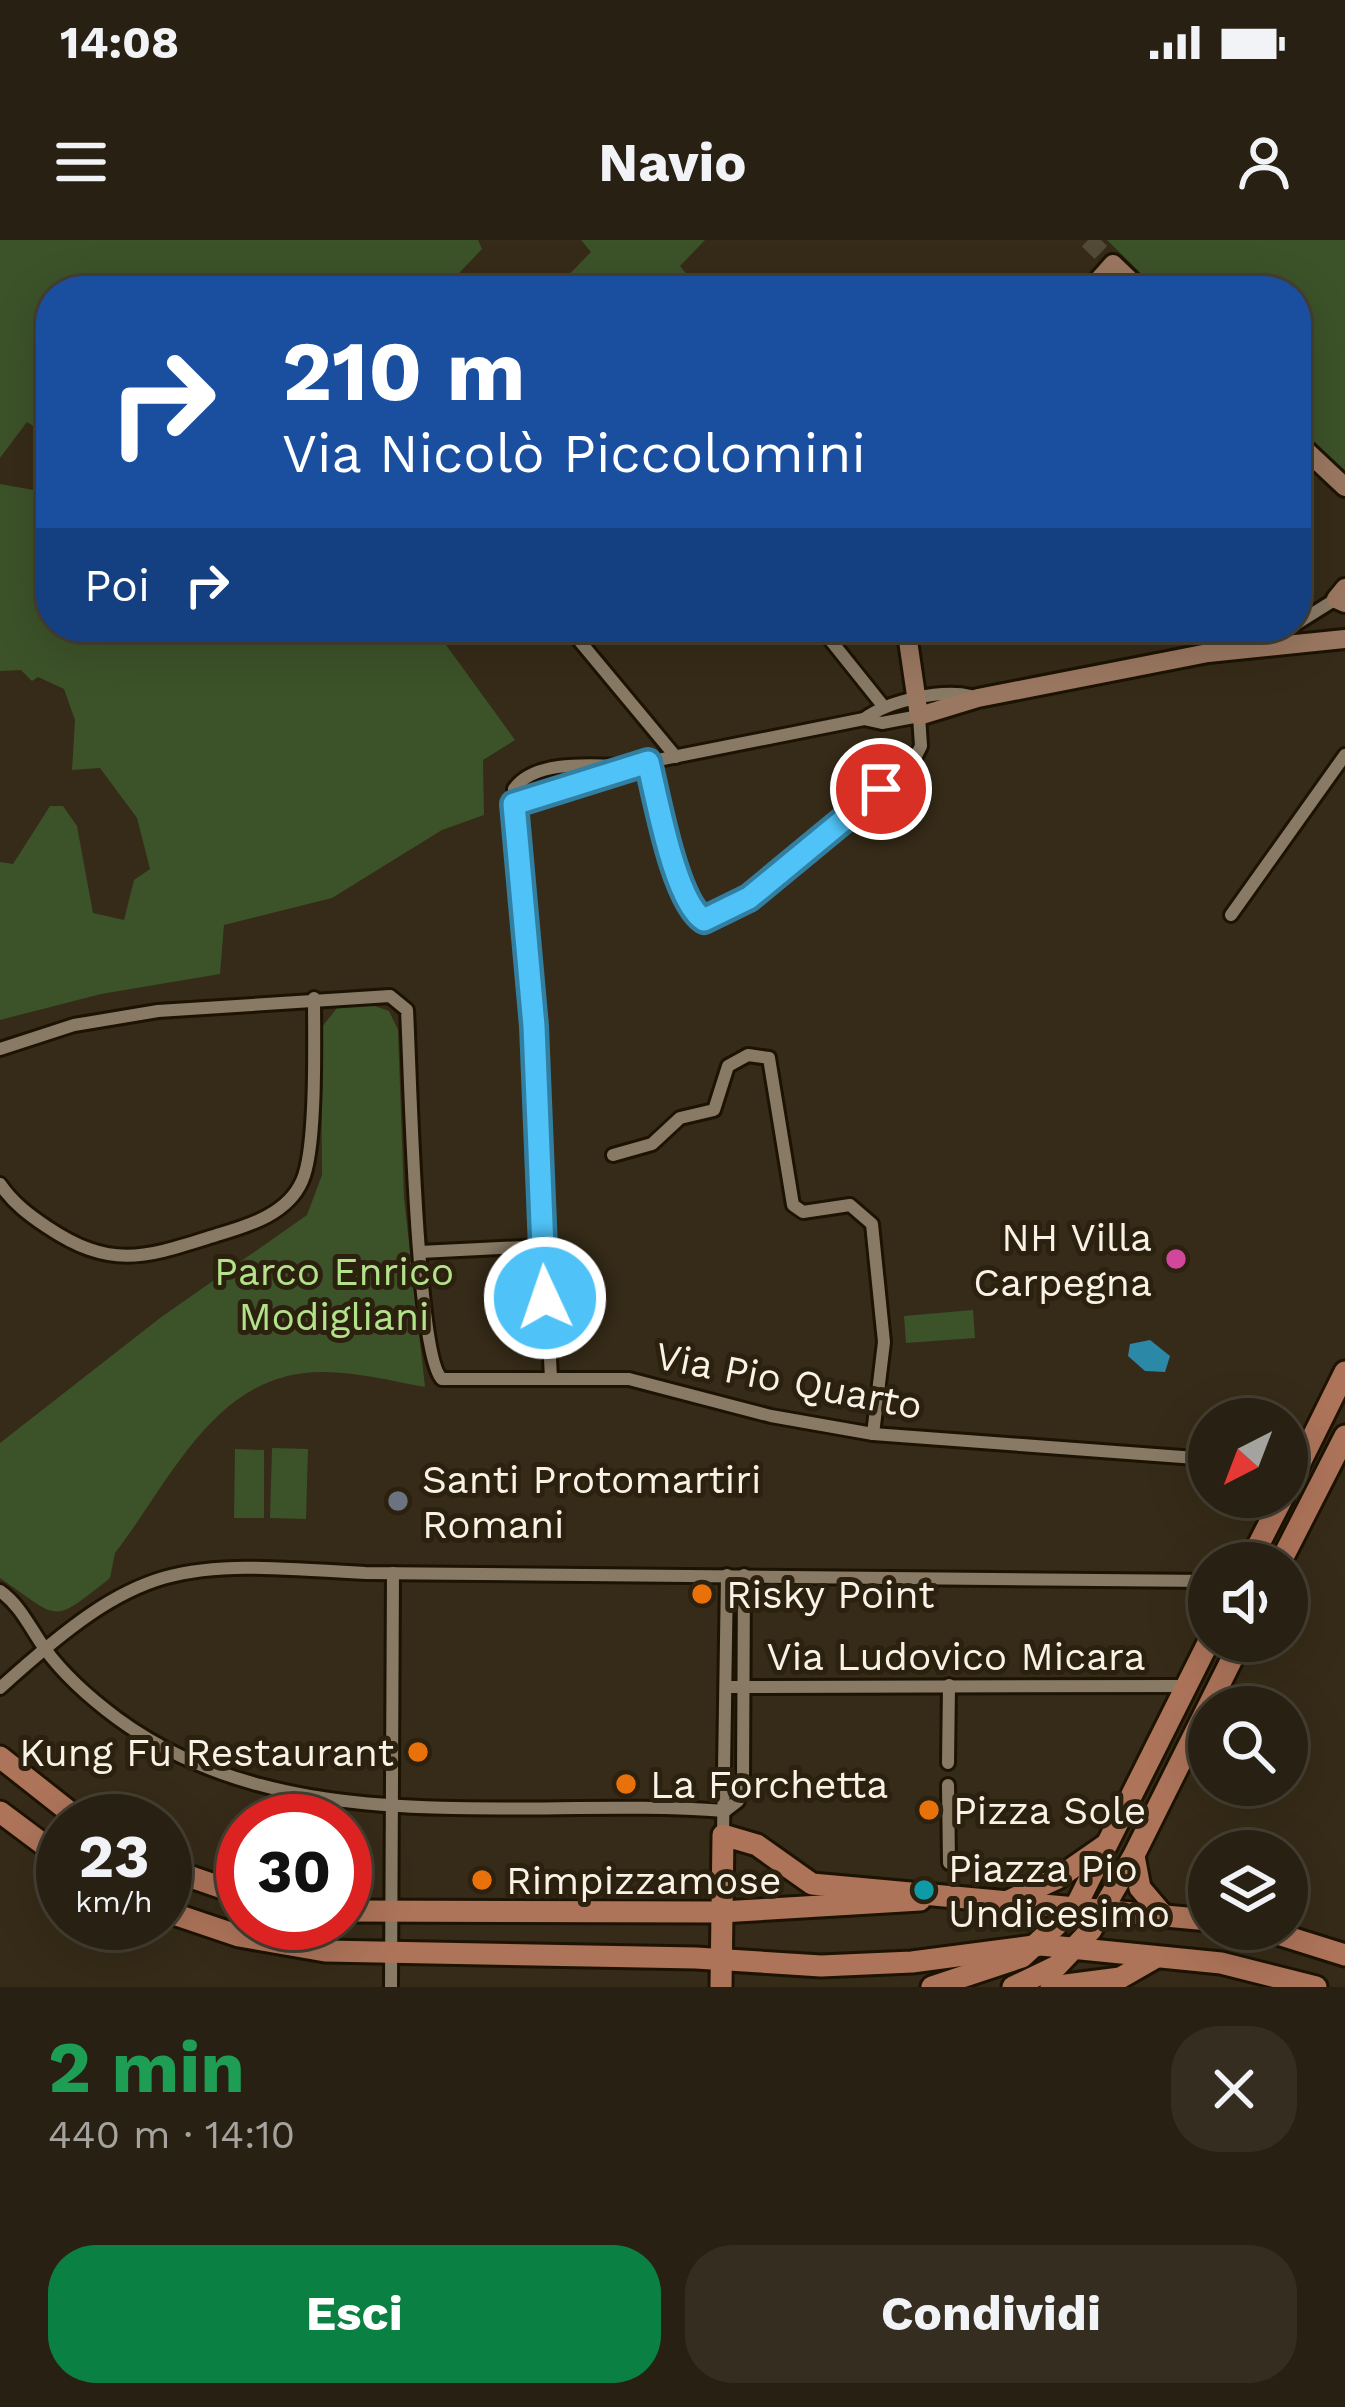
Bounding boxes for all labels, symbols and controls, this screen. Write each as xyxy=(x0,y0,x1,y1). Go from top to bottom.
text: 14:08 xyxy=(60,16,179,69)
icon: menu xyxy=(48,129,114,195)
icon: person xyxy=(1231,129,1297,195)
text: Navio xyxy=(598,131,747,194)
text: 210 m xyxy=(282,322,525,420)
icon: right xyxy=(84,324,240,480)
text: Via Nicolò Piccolomini xyxy=(282,422,866,485)
icon: right xyxy=(174,552,240,618)
text: Poi xyxy=(84,559,150,612)
pin xyxy=(830,738,932,840)
icon: arrive xyxy=(848,756,914,822)
place label: NH Villa Carpegna xyxy=(973,1215,1152,1305)
position arrow xyxy=(482,1235,608,1361)
marker: NH Villa Carpegna xyxy=(1163,1246,1189,1272)
park label: Parco Enrico Modigliani xyxy=(214,1249,454,1339)
street label: Via Pio Quarto xyxy=(652,1333,926,1428)
north arrow xyxy=(1188,1398,1308,1518)
map controls xyxy=(1188,1398,1308,1950)
place label: Santi Protomartiri Romani xyxy=(422,1457,761,1547)
marker: Santi Protomartiri Romani xyxy=(385,1488,411,1514)
button: sound xyxy=(1188,1542,1308,1662)
place label: Risky Point xyxy=(726,1572,935,1617)
marker: Risky Point xyxy=(689,1581,715,1607)
street label: Via Ludovico Micara xyxy=(766,1634,1146,1679)
button: search xyxy=(1188,1686,1308,1806)
place label: Kung Fu Restaurant xyxy=(19,1730,394,1775)
marker: Kung Fu Restaurant xyxy=(405,1739,431,1765)
place label: La Forchetta xyxy=(650,1762,888,1807)
marker: La Forchetta xyxy=(613,1771,639,1797)
place label: Pizza Sole xyxy=(953,1788,1146,1833)
speed limit sign: 30 xyxy=(216,1794,372,1950)
marker: Pizza Sole xyxy=(916,1797,942,1823)
text: 23 xyxy=(78,1821,150,1892)
button: layers xyxy=(1188,1830,1308,1950)
place label: Piazza Pio Undicesimo xyxy=(948,1846,1170,1936)
place label: Rimpizzamose xyxy=(506,1858,781,1903)
marker: Rimpizzamose xyxy=(469,1867,495,1893)
marker: Piazza Pio Undicesimo xyxy=(911,1877,937,1903)
text: km/h xyxy=(75,1884,153,1919)
text: 2 min xyxy=(48,2025,245,2109)
button: close xyxy=(1171,2026,1297,2152)
text: 440 m · 14:10 xyxy=(48,2112,295,2157)
button: Esci xyxy=(48,2245,661,2383)
button: Condividi xyxy=(685,2245,1297,2383)

